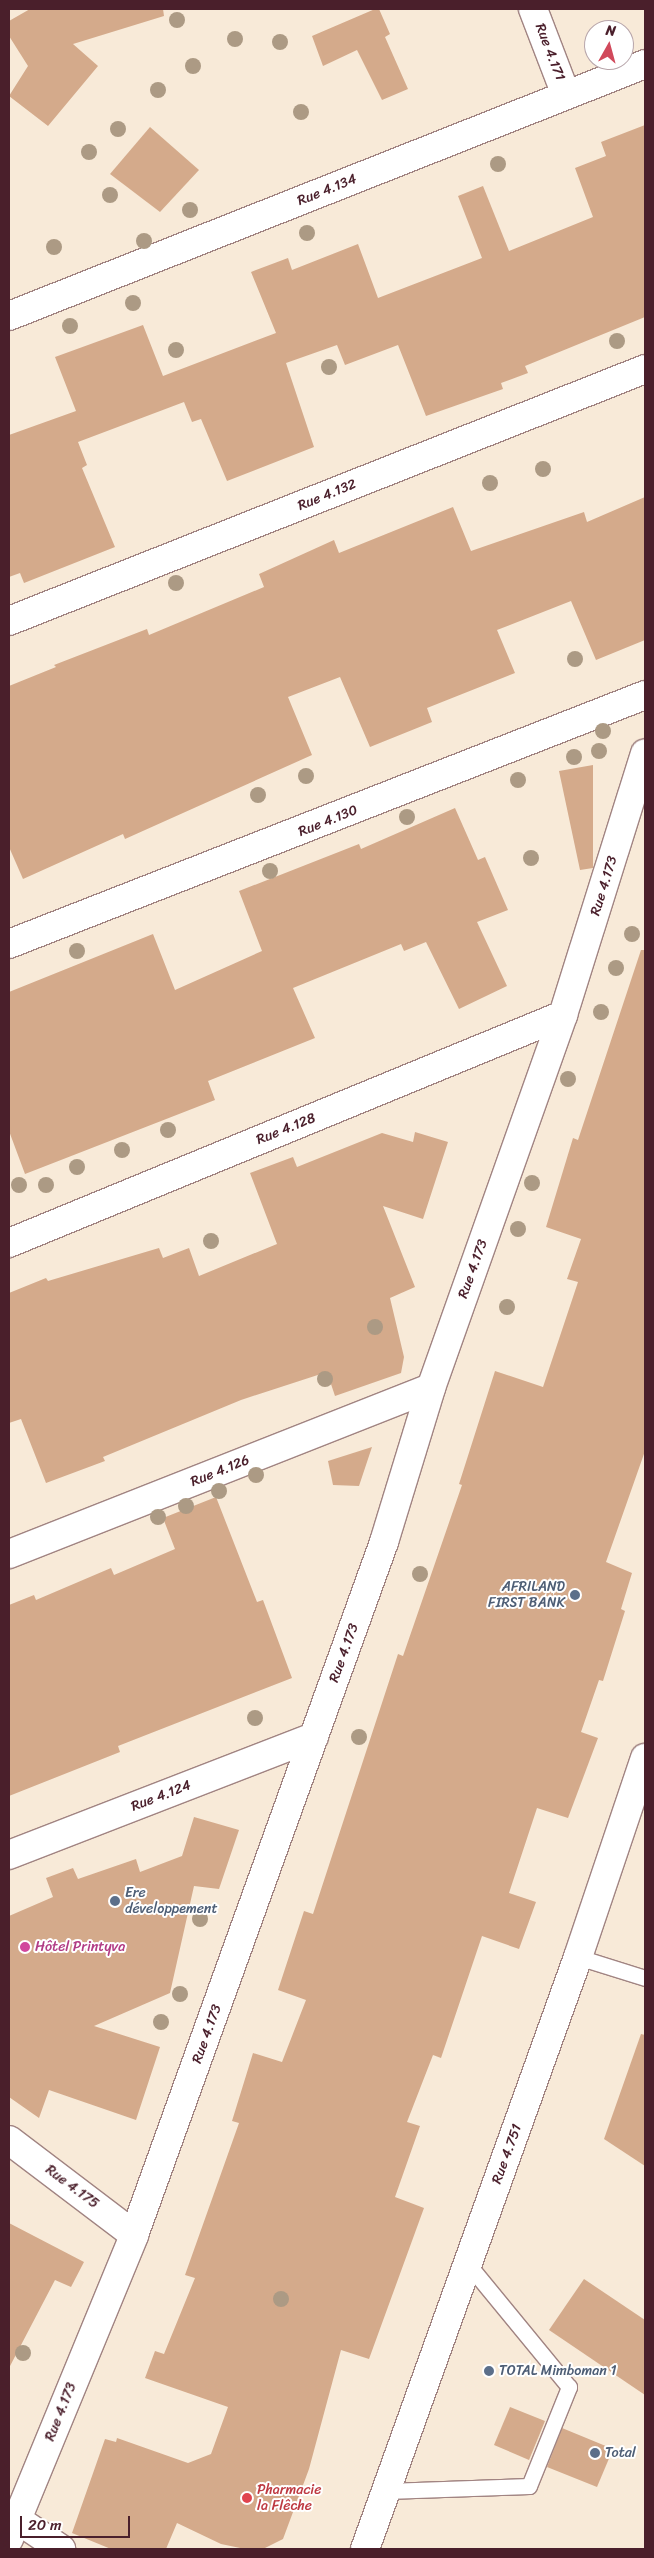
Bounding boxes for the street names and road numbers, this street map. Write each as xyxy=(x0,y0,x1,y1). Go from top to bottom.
street label: Rue 4.171 xyxy=(531,21,569,83)
street label: Rue 4.134 xyxy=(295,171,359,209)
street label: Rue 4.132 xyxy=(295,476,359,514)
street label: Rue 4.130 xyxy=(296,802,360,840)
street label: Rue 4.173 xyxy=(587,854,621,918)
street label: Rue 4.128 xyxy=(254,1110,318,1148)
street label: Rue 4.173 xyxy=(455,1237,491,1301)
street label: Rue 4.126 xyxy=(188,1452,252,1490)
street label: Rue 4.173 xyxy=(326,1621,362,1685)
street label: Rue 4.124 xyxy=(129,1777,193,1815)
street label: Rue 4.173 xyxy=(189,2002,225,2066)
street label: Rue 4.751 xyxy=(488,2122,526,2186)
street label: Rue 4.175 xyxy=(42,2162,102,2212)
street label: Rue 4.173 xyxy=(42,2380,80,2444)

